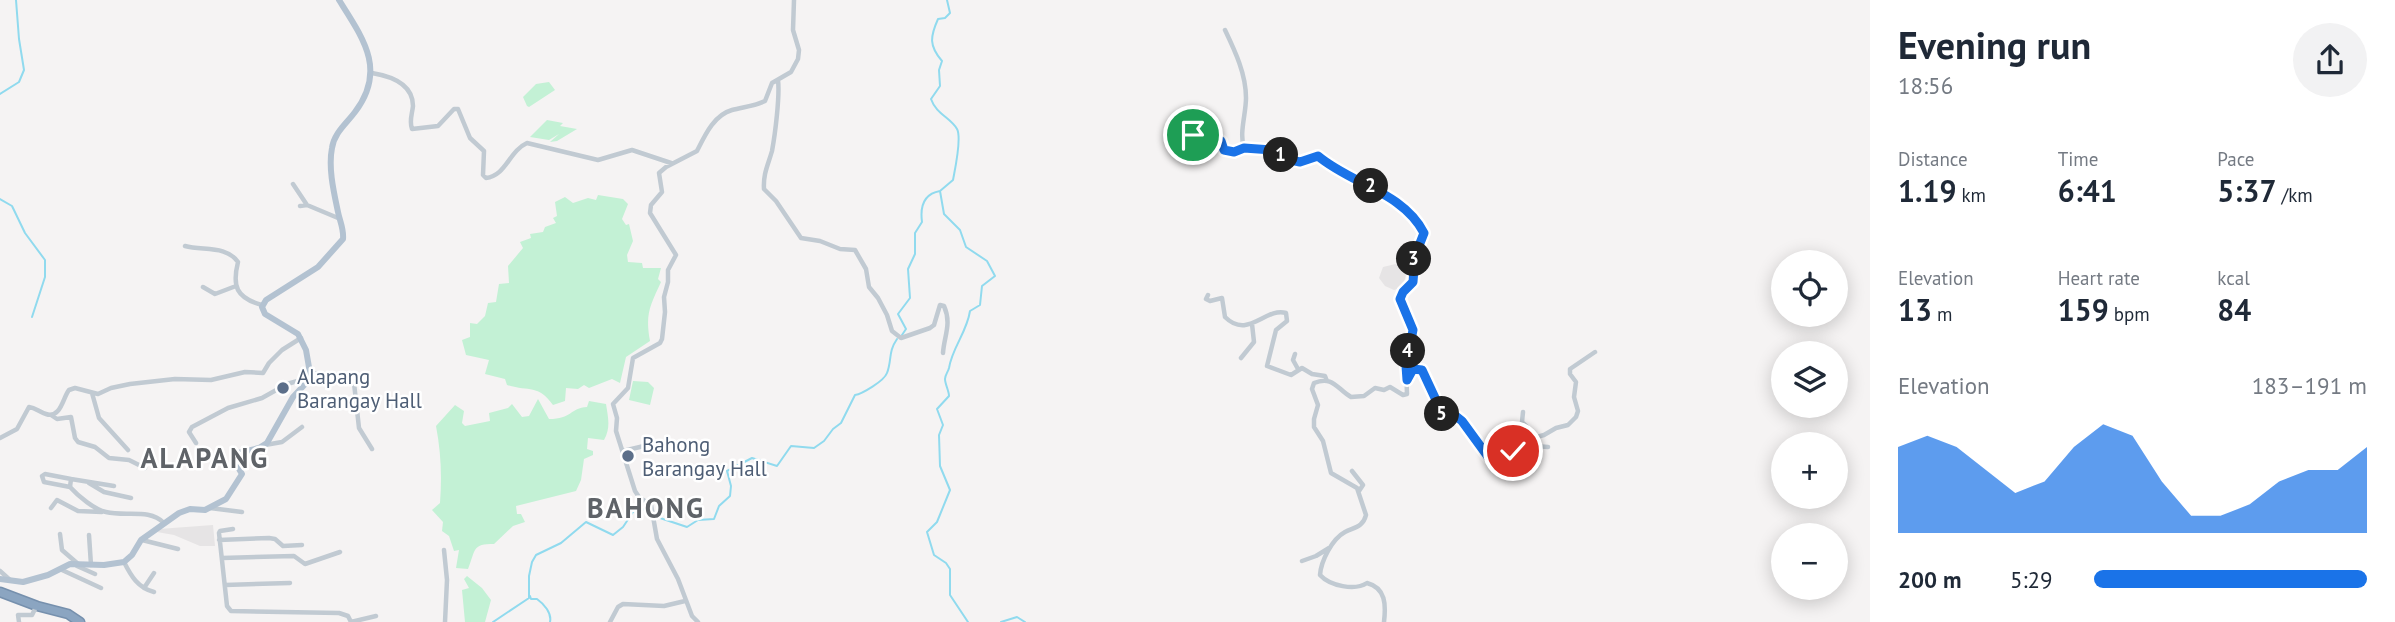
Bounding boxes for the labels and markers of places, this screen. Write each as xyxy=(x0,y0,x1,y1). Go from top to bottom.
pin xyxy=(1163,105,1223,165)
pin: 1 xyxy=(1264,138,1298,172)
pin: 2 xyxy=(1354,168,1388,204)
pin: 3 xyxy=(1396,242,1432,276)
pin: 4 xyxy=(1390,334,1426,368)
place label: Alapang Barangay Hall xyxy=(297,363,422,414)
marker: Alapang Barangay Hall xyxy=(275,380,291,396)
pin: 5 xyxy=(1424,396,1460,432)
pin xyxy=(1483,421,1543,481)
place label: Bahong Barangay Hall xyxy=(642,431,767,482)
marker: Bahong Barangay Hall xyxy=(620,448,636,464)

